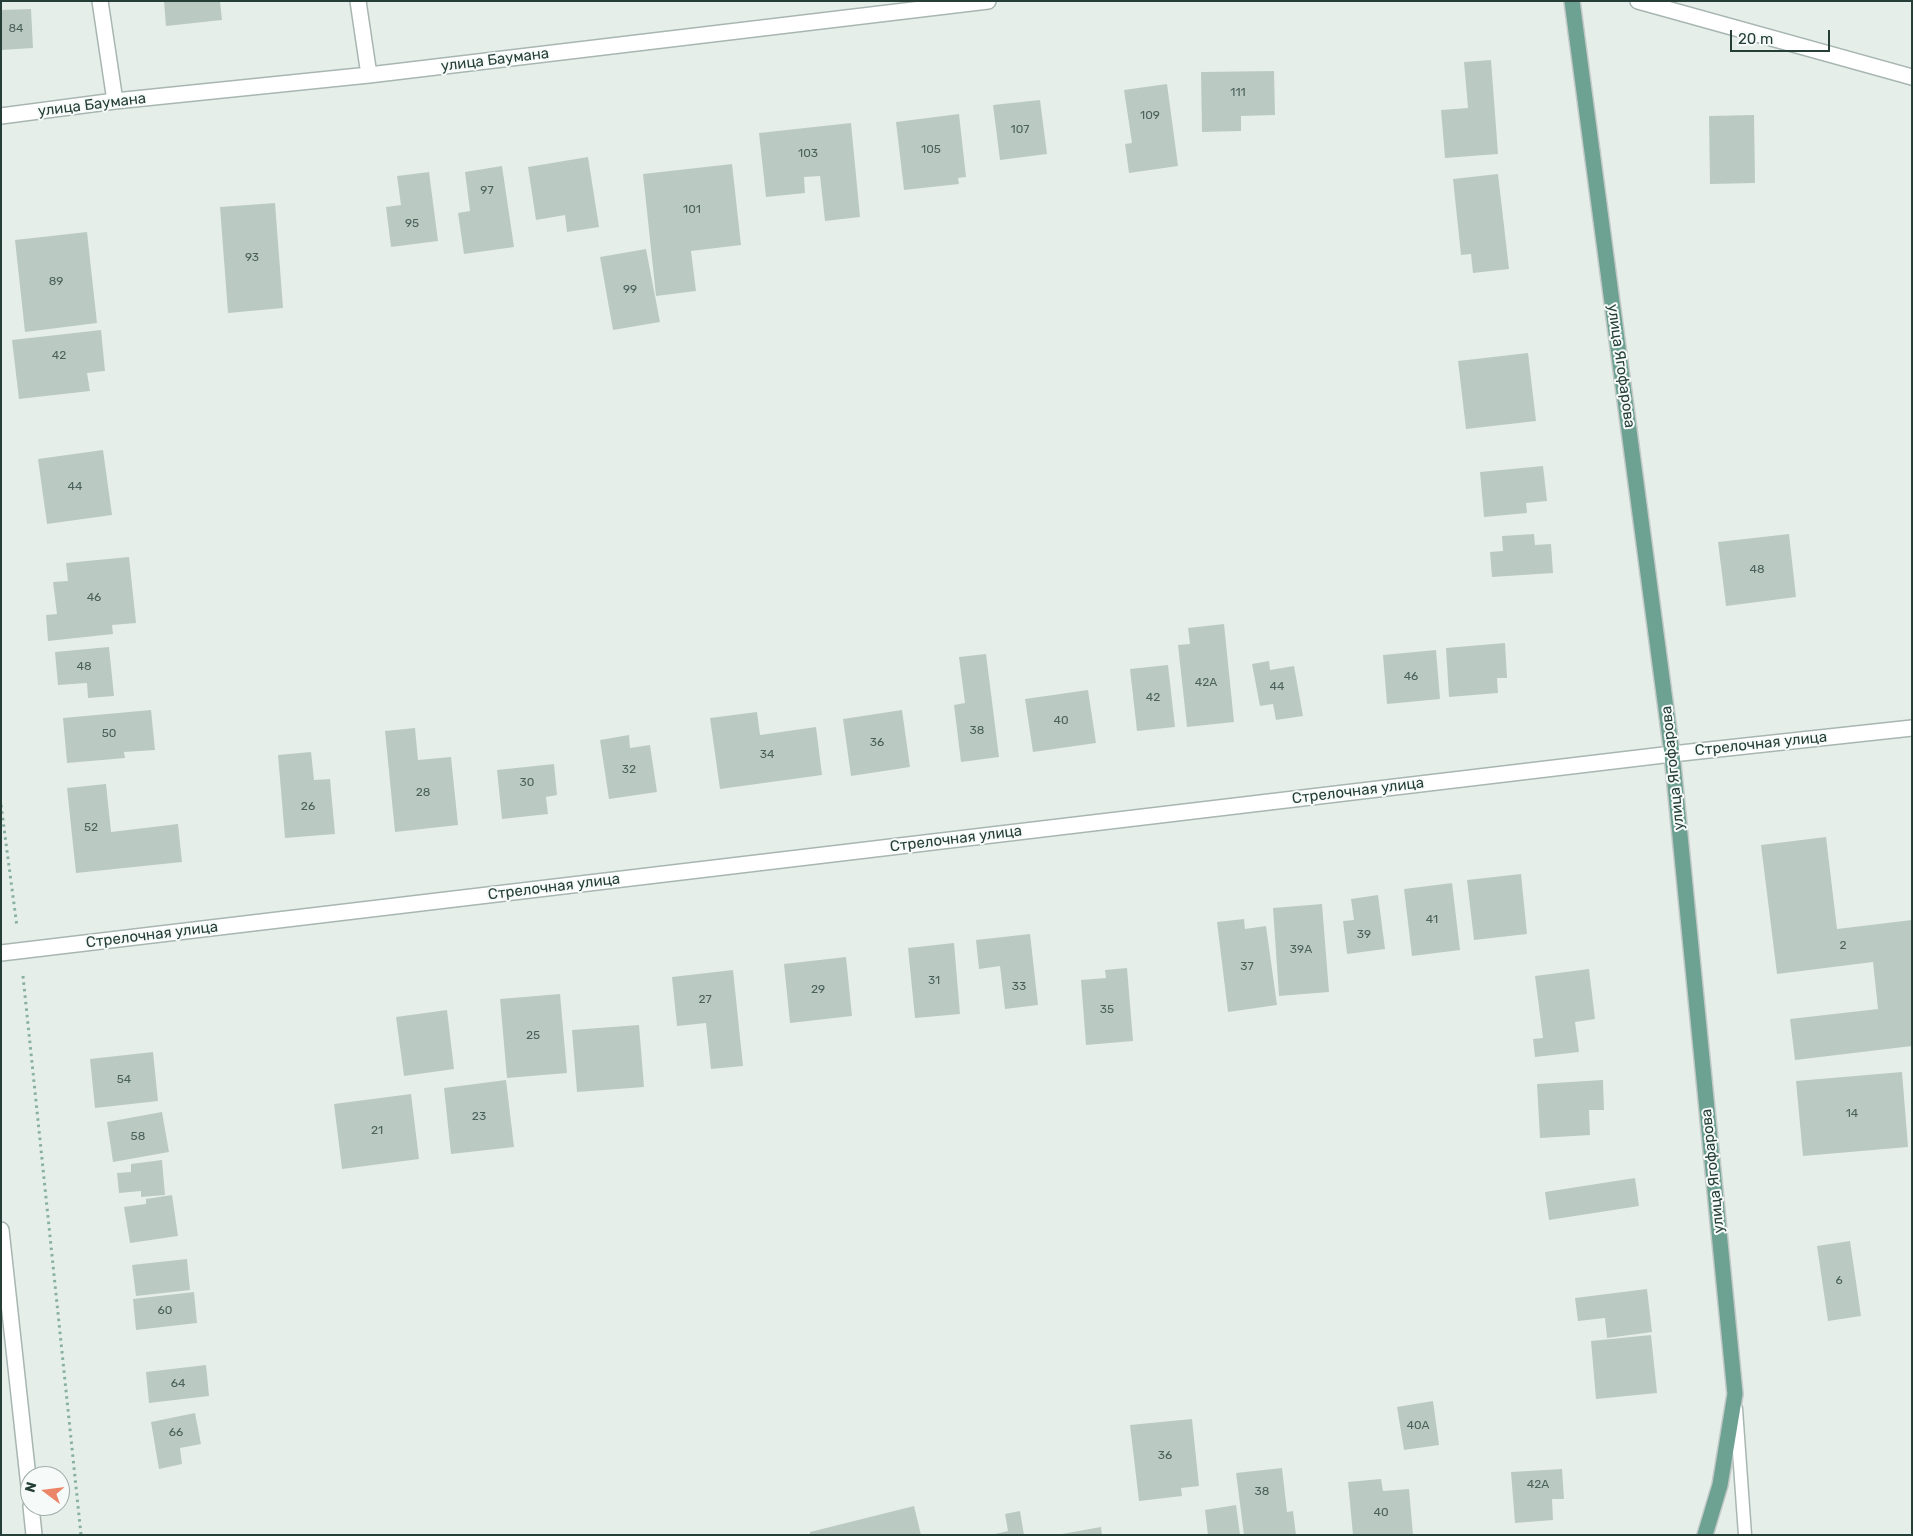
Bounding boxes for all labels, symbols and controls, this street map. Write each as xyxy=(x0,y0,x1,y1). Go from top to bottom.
scale bar xyxy=(1733,20,1833,52)
house number: 84 xyxy=(8,22,24,36)
text: 20 m xyxy=(1738,30,1773,48)
street label: улица Баумана xyxy=(440,44,550,76)
house number: 111 xyxy=(1230,86,1246,100)
street label: улица Баумана xyxy=(37,89,147,121)
house number: 109 xyxy=(1140,109,1160,123)
house number: 107 xyxy=(1011,123,1029,137)
house number: 105 xyxy=(921,143,941,157)
house number: 103 xyxy=(798,147,818,161)
house number: 97 xyxy=(480,184,494,198)
house number: 101 xyxy=(683,203,701,217)
house number: 95 xyxy=(405,217,419,231)
house number: 93 xyxy=(245,251,259,265)
house number: 89 xyxy=(49,275,63,289)
house number: 99 xyxy=(623,283,637,297)
street label: улица Ягофарова xyxy=(1603,303,1639,429)
house number: 42 xyxy=(52,349,66,363)
house number: 44 xyxy=(68,480,82,494)
house number: 48 xyxy=(1749,563,1765,577)
house number: 46 xyxy=(87,591,101,605)
house number: 48 xyxy=(76,660,92,674)
house number: 46 xyxy=(1404,670,1418,684)
house number: 42А xyxy=(1195,676,1217,690)
house number: 44 xyxy=(1270,680,1284,694)
house number: 42 xyxy=(1146,691,1160,705)
street label: улица Ягофарова xyxy=(1658,705,1688,831)
house number: 40 xyxy=(1053,714,1069,728)
house number: 38 xyxy=(970,724,984,738)
house number: 50 xyxy=(102,727,116,741)
street label: Стрелочная улица xyxy=(1694,728,1828,760)
house number: 36 xyxy=(870,736,884,750)
house number: 34 xyxy=(760,748,774,762)
house number: 32 xyxy=(622,763,636,777)
street label: Стрелочная улица xyxy=(1291,774,1425,808)
house number: 30 xyxy=(520,776,534,790)
house number: 28 xyxy=(416,786,430,800)
house number: 26 xyxy=(301,800,315,814)
house number: 52 xyxy=(84,821,98,835)
street label: Стрелочная улица xyxy=(889,822,1023,856)
street label: Стрелочная улица xyxy=(487,870,621,904)
house number: 41 xyxy=(1426,913,1438,927)
street label: Стрелочная улица xyxy=(85,918,219,952)
house number: 39 xyxy=(1357,928,1371,942)
house number: 2 xyxy=(1839,939,1847,953)
house number: 39А xyxy=(1290,943,1312,957)
house number: 37 xyxy=(1240,960,1254,974)
house number: 31 xyxy=(928,974,940,988)
house number: 33 xyxy=(1012,980,1026,994)
house number: 29 xyxy=(811,983,825,997)
house number: 27 xyxy=(698,993,712,1007)
house number: 35 xyxy=(1100,1003,1114,1017)
house number: 25 xyxy=(526,1029,540,1043)
house number: 54 xyxy=(117,1073,131,1087)
house number: 14 xyxy=(1846,1107,1858,1121)
street label: улица Ягофарова xyxy=(1698,1108,1728,1234)
house number: 23 xyxy=(472,1110,486,1124)
house number: 21 xyxy=(371,1124,383,1138)
house number: 58 xyxy=(131,1130,145,1144)
house number: 6 xyxy=(1835,1274,1843,1288)
house number: 60 xyxy=(158,1304,172,1318)
house number: 64 xyxy=(171,1377,185,1391)
house number: 40А xyxy=(1406,1419,1430,1433)
house number: 66 xyxy=(169,1426,183,1440)
house number: 36 xyxy=(1158,1449,1172,1463)
north arrow xyxy=(20,1466,70,1516)
house number: 42А xyxy=(1527,1478,1549,1492)
text: N xyxy=(21,1480,41,1494)
house number: 38 xyxy=(1255,1485,1269,1499)
house number: 40 xyxy=(1373,1506,1389,1520)

